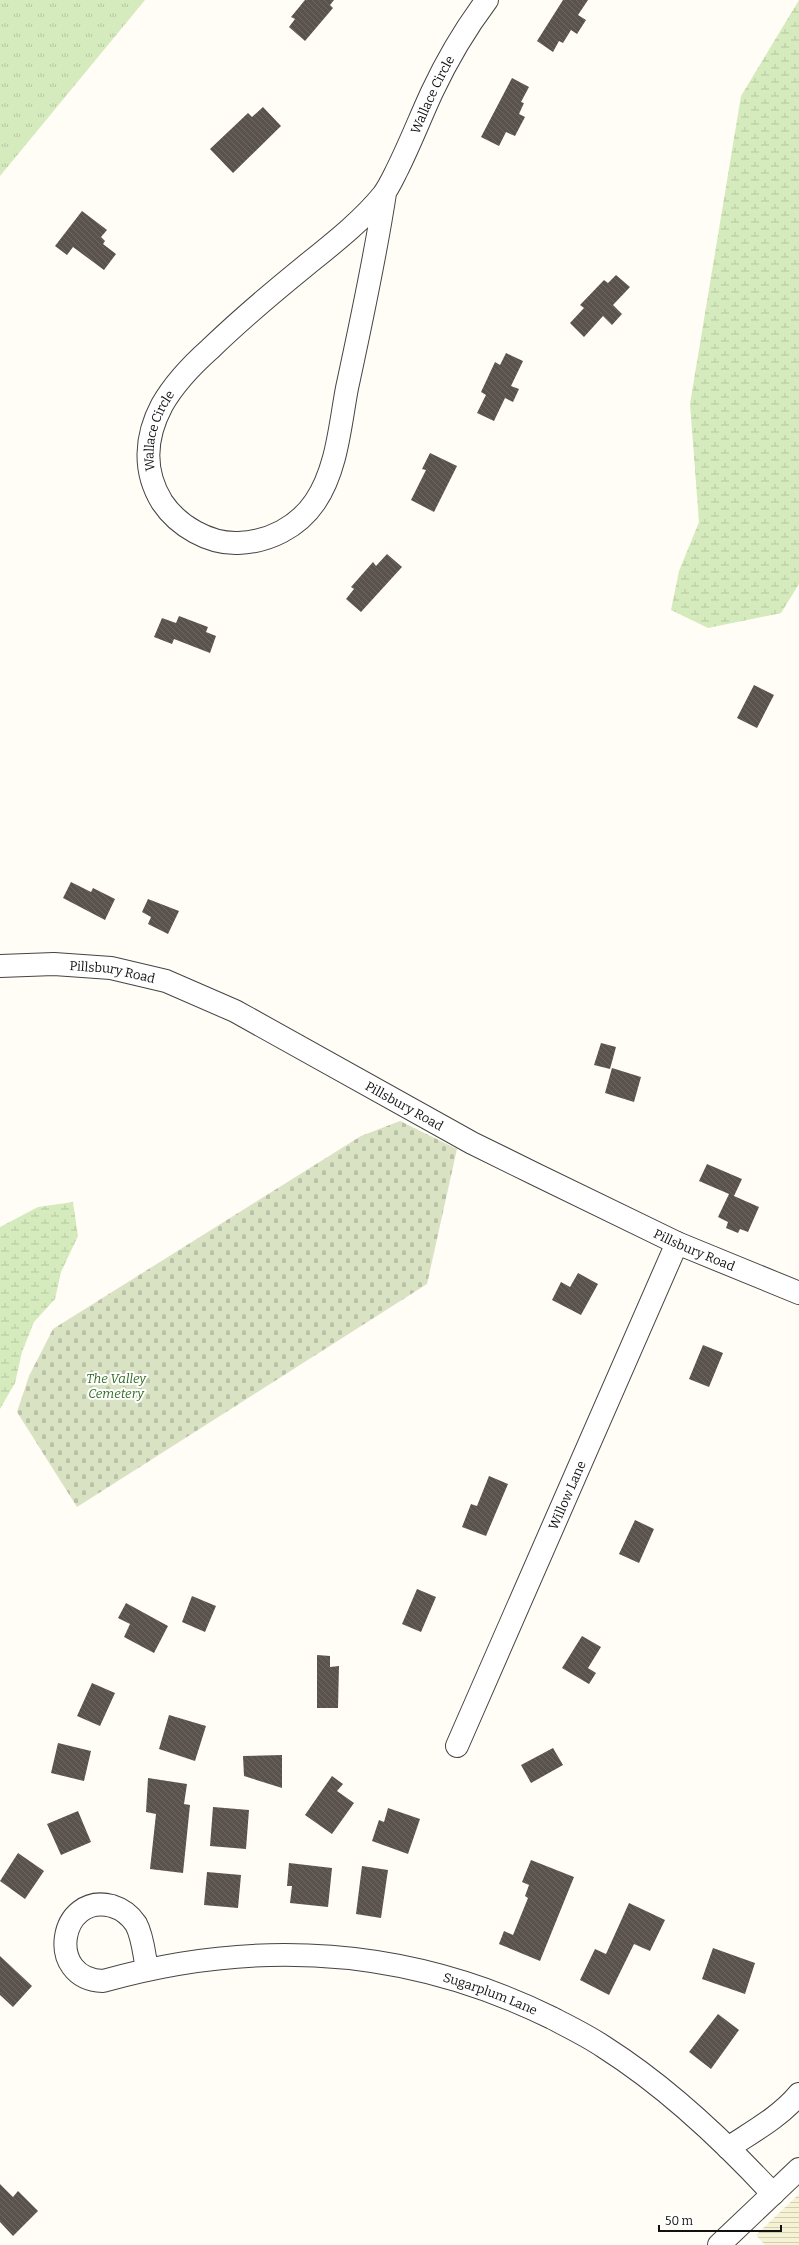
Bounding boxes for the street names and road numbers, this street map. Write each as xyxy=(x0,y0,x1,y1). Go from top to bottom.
street label: Wallace Circle xyxy=(408,53,457,136)
street label: Wallace Circle xyxy=(141,387,177,472)
street label: Pillsbury Road xyxy=(69,958,157,986)
street label: Pillsbury Road xyxy=(363,1078,446,1134)
street label: Pillsbury Road xyxy=(651,1226,737,1274)
street label: Willow Lane xyxy=(546,1458,589,1532)
street label: Sugarplum Lane xyxy=(441,1970,540,2018)

